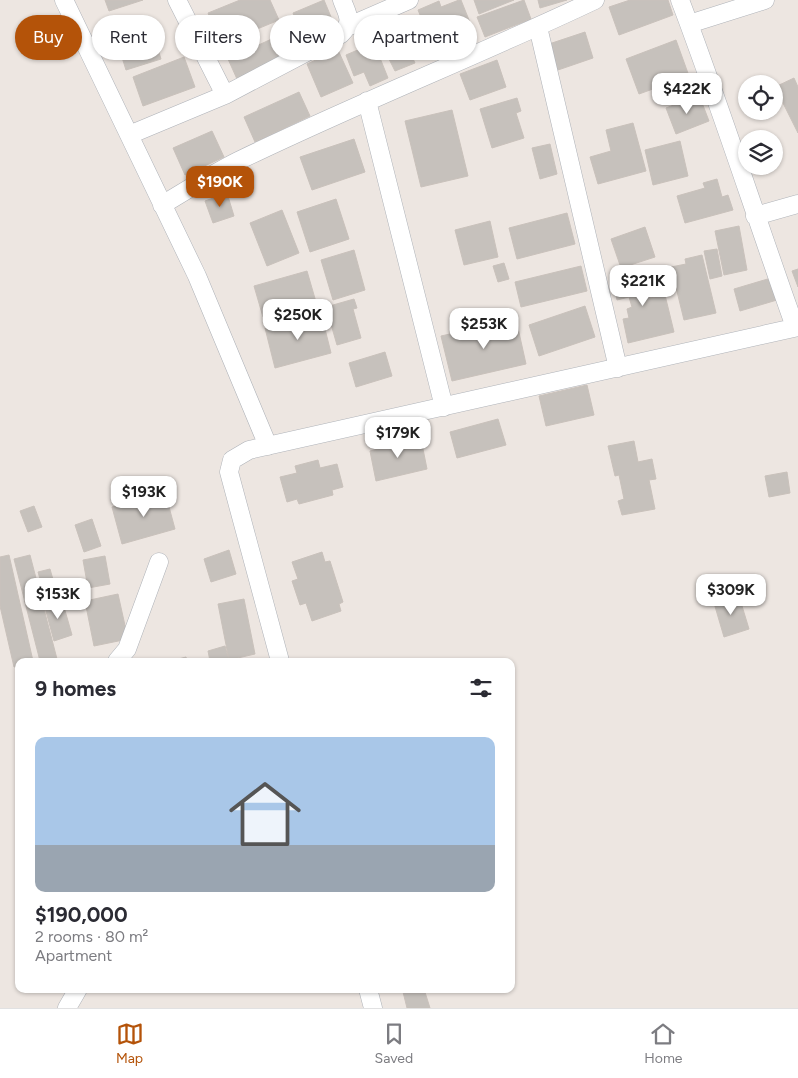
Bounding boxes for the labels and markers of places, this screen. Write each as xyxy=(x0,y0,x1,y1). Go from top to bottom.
pin: $422K xyxy=(652,72,722,115)
pin: $190K xyxy=(185,166,255,208)
pin: $221K xyxy=(608,264,678,307)
pin: $250K xyxy=(263,298,333,341)
pin: $253K xyxy=(449,308,519,350)
pin: $179K xyxy=(363,416,433,459)
pin: $193K xyxy=(109,476,179,518)
pin: $309K xyxy=(696,574,766,616)
pin: $153K xyxy=(23,578,93,620)

